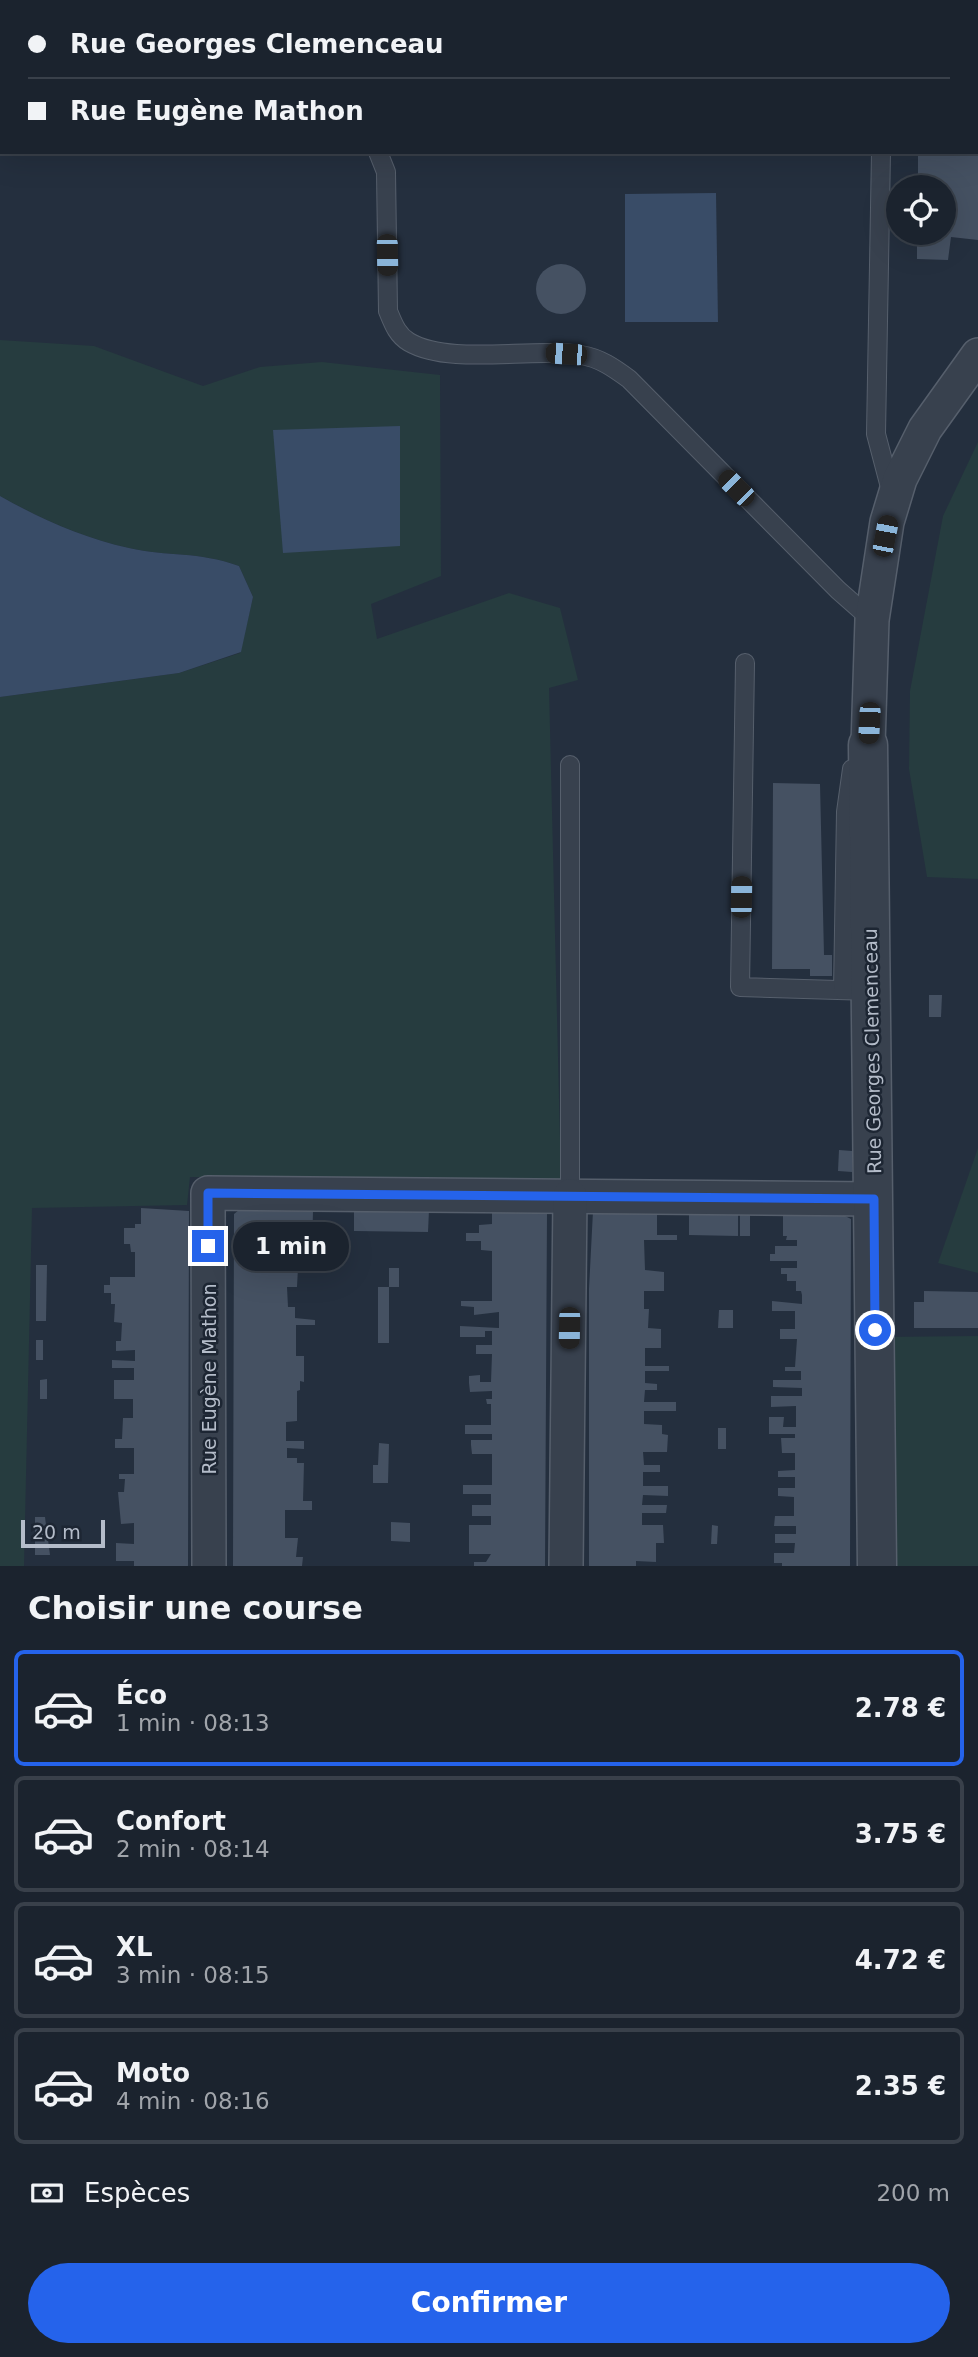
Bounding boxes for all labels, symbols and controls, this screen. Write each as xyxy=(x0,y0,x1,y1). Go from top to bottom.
text: Rue Georges Clemenceau xyxy=(70,29,444,59)
text: Rue Eugène Mathon xyxy=(70,96,364,126)
map controls xyxy=(886,175,956,245)
button: locate xyxy=(886,175,956,245)
car xyxy=(377,234,398,276)
car xyxy=(545,342,588,366)
car xyxy=(714,466,759,510)
car xyxy=(871,513,900,559)
car xyxy=(858,701,881,745)
car xyxy=(731,876,752,918)
street label: Rue Georges Clemenceau xyxy=(859,928,885,1174)
callout: 1 min xyxy=(232,1222,348,1270)
route end xyxy=(192,1230,224,1262)
text: 1 min xyxy=(255,1233,327,1259)
street label: Rue Eugène Mathon xyxy=(198,1284,220,1474)
car xyxy=(559,1307,580,1349)
route start xyxy=(859,1314,891,1346)
scale bar xyxy=(21,1517,105,1549)
text: 20 m xyxy=(32,1521,81,1543)
text: Choisir une course xyxy=(28,1589,363,1627)
icon: car xyxy=(32,1677,95,1740)
text: Éco xyxy=(116,1680,167,1710)
text: 2.78 € xyxy=(855,1693,946,1723)
text: 1 min · 08:13 xyxy=(116,1710,270,1736)
icon: car xyxy=(32,1803,95,1866)
text: Confort xyxy=(116,1806,226,1836)
text: 3.75 € xyxy=(855,1819,946,1849)
text: 2 min · 08:14 xyxy=(116,1836,270,1862)
icon: car xyxy=(32,1929,95,1992)
text: XL xyxy=(116,1932,153,1962)
text: 4.72 € xyxy=(855,1945,946,1975)
text: 3 min · 08:15 xyxy=(116,1962,270,1988)
icon: car xyxy=(32,2055,95,2118)
text: Moto xyxy=(116,2058,190,2088)
text: 2.35 € xyxy=(855,2071,946,2101)
text: 4 min · 08:16 xyxy=(116,2088,270,2114)
icon: cash xyxy=(28,2174,66,2212)
text: Espèces xyxy=(84,2178,190,2208)
text: 200 m xyxy=(876,2180,950,2206)
button: Confirmer xyxy=(28,2263,950,2343)

